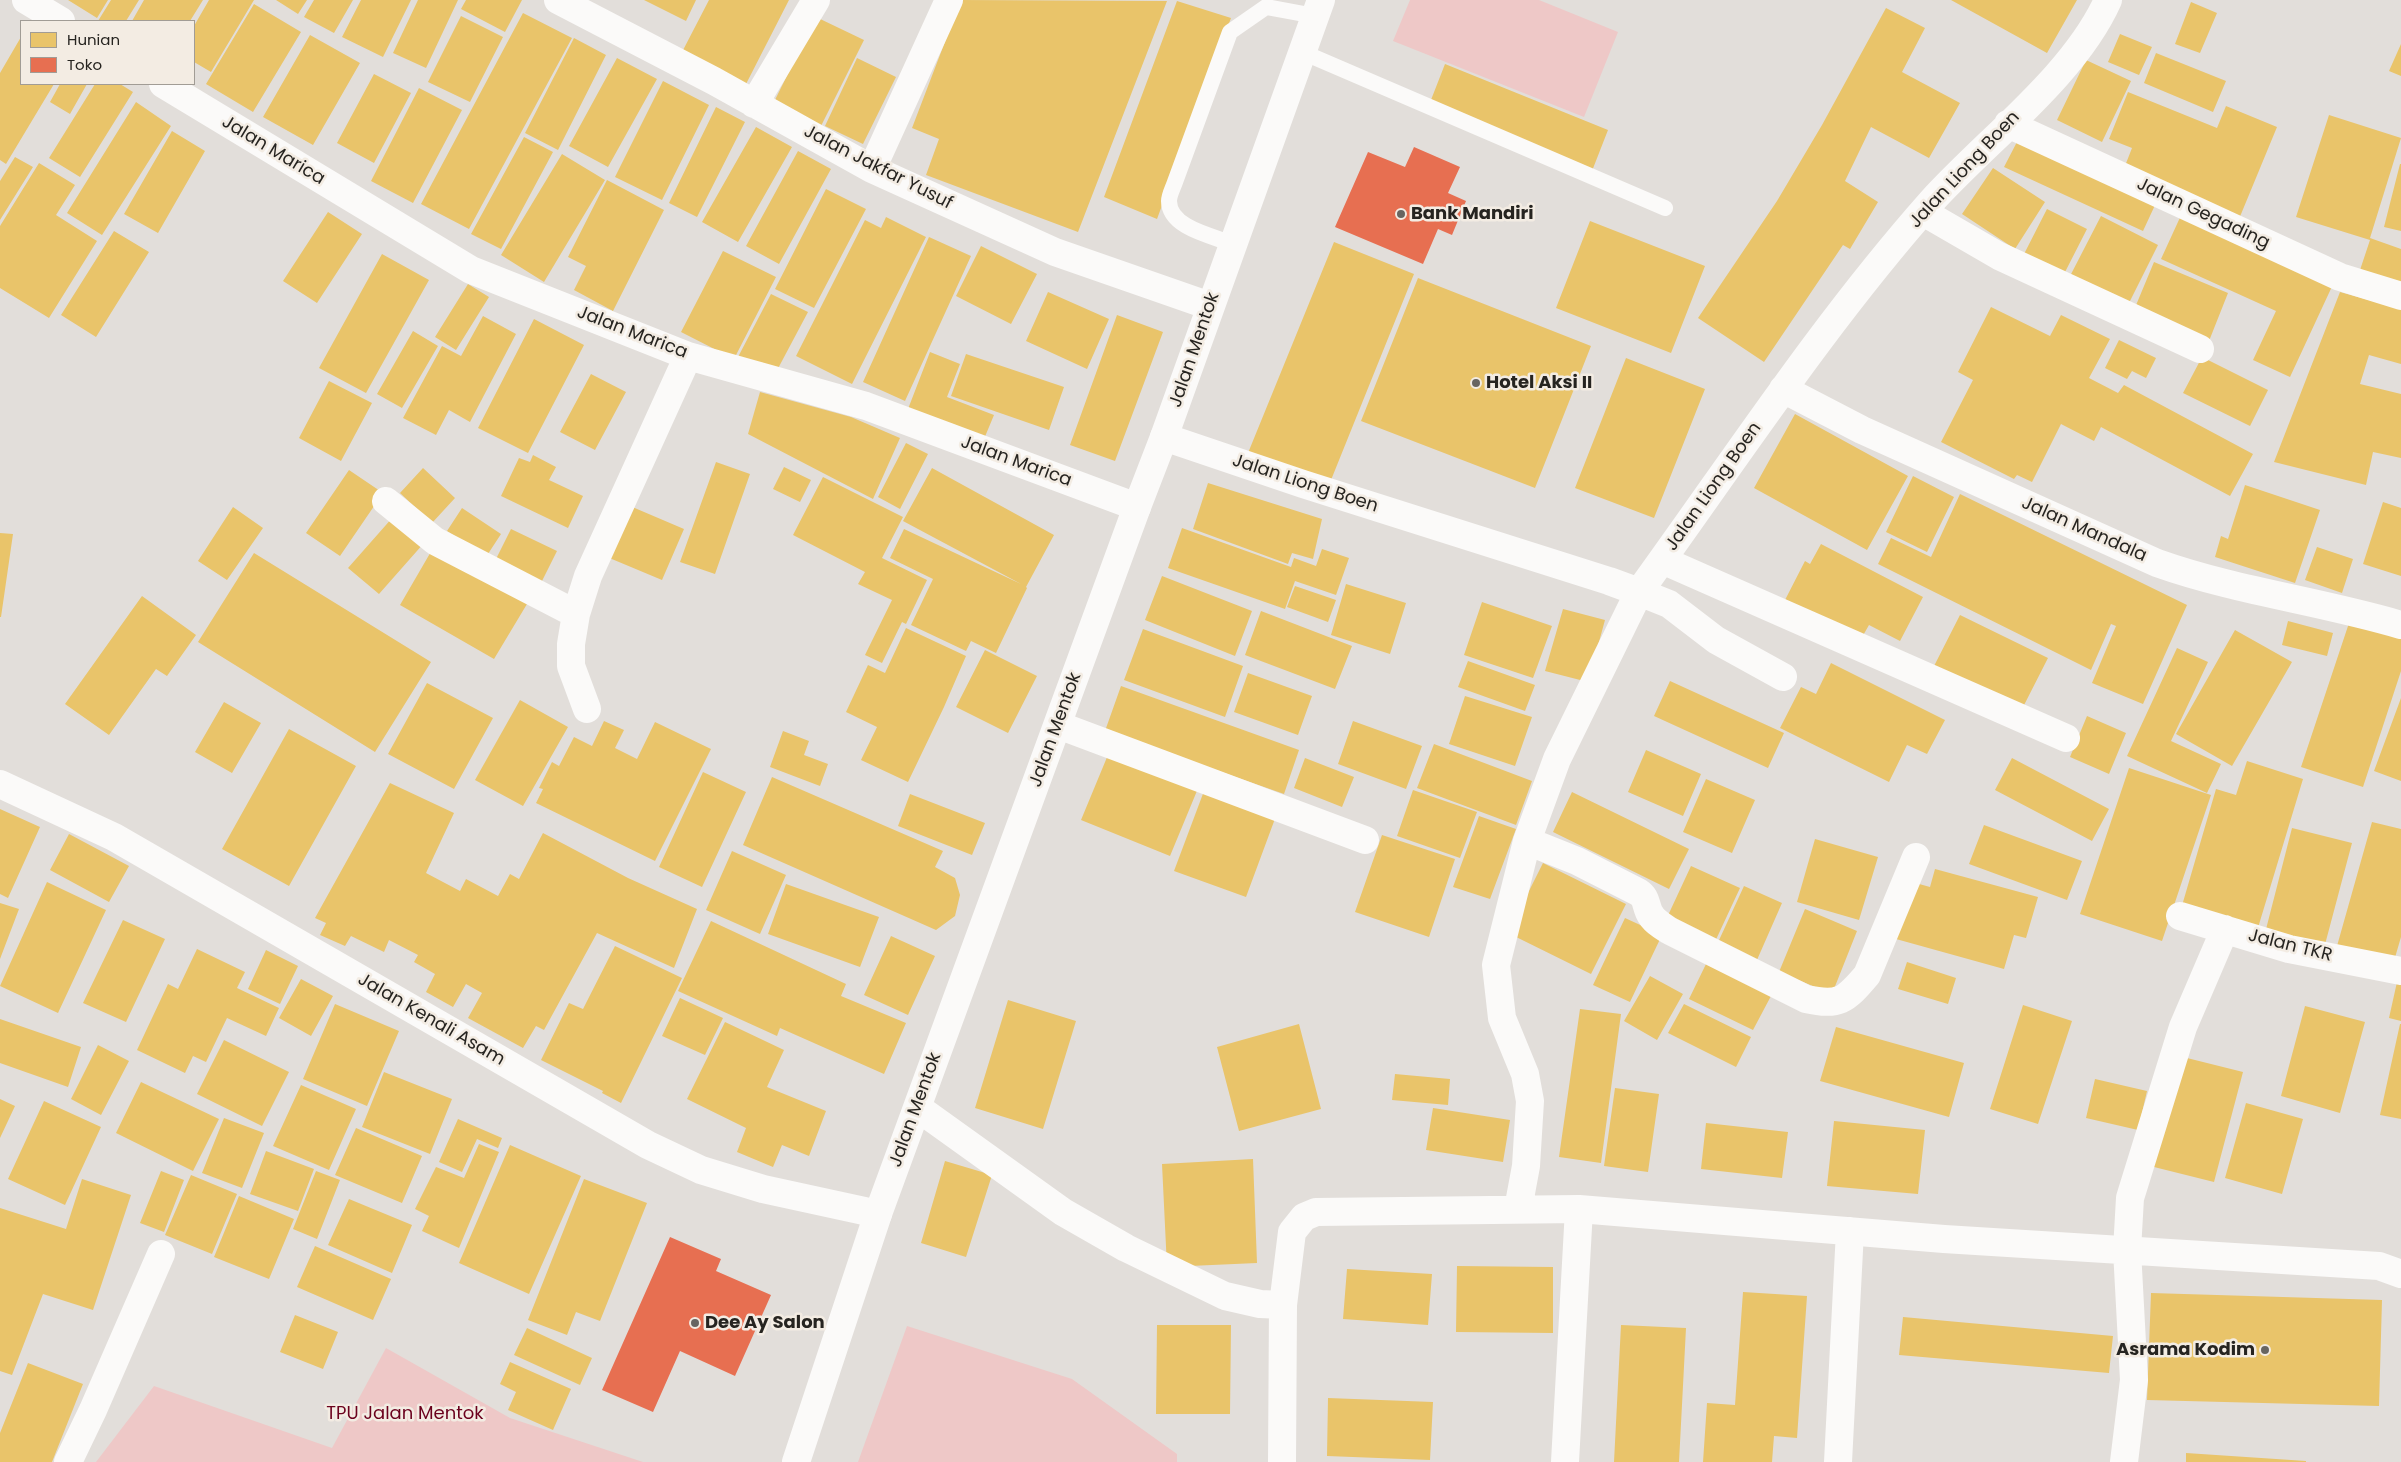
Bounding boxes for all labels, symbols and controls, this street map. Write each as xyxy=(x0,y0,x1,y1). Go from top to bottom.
legend xyxy=(20,20,195,85)
text: Hunian xyxy=(67,29,120,50)
text: Toko xyxy=(67,54,102,75)
street label: Jalan Liong Boen xyxy=(1905,107,2025,233)
street label: Jalan Marica xyxy=(217,112,329,190)
street label: Jalan Jakfar Yusuf xyxy=(800,121,956,215)
street label: Jalan Gegading xyxy=(2133,174,2273,254)
place label: Bank Mandiri xyxy=(1411,203,1534,225)
marker: Bank Mandiri xyxy=(1395,208,1407,220)
street label: Jalan Mentok xyxy=(1165,290,1225,410)
street label: Jalan Marica xyxy=(574,302,690,364)
place label: Hotel Aksi II xyxy=(1486,372,1592,394)
marker: Hotel Aksi II xyxy=(1470,377,1482,389)
street label: Jalan Liong Boen xyxy=(1662,419,1766,555)
street label: Jalan Marica xyxy=(958,432,1074,492)
street label: Jalan Liong Boen xyxy=(1229,450,1381,518)
street label: Jalan Mandala xyxy=(2018,493,2150,567)
street label: Jalan Mentok xyxy=(1025,670,1087,790)
street label: Jalan TKR xyxy=(2246,925,2334,967)
street label: Jalan Kenali Asam xyxy=(354,969,508,1071)
street label: Jalan Mentok xyxy=(885,1050,947,1170)
place label: Dee Ay Salon xyxy=(705,1312,825,1334)
marker: Dee Ay Salon xyxy=(689,1317,701,1329)
place label: Asrama Kodim xyxy=(2116,1339,2255,1361)
marker: Asrama Kodim xyxy=(2259,1344,2271,1356)
park label: TPU Jalan Mentok xyxy=(326,1403,484,1425)

